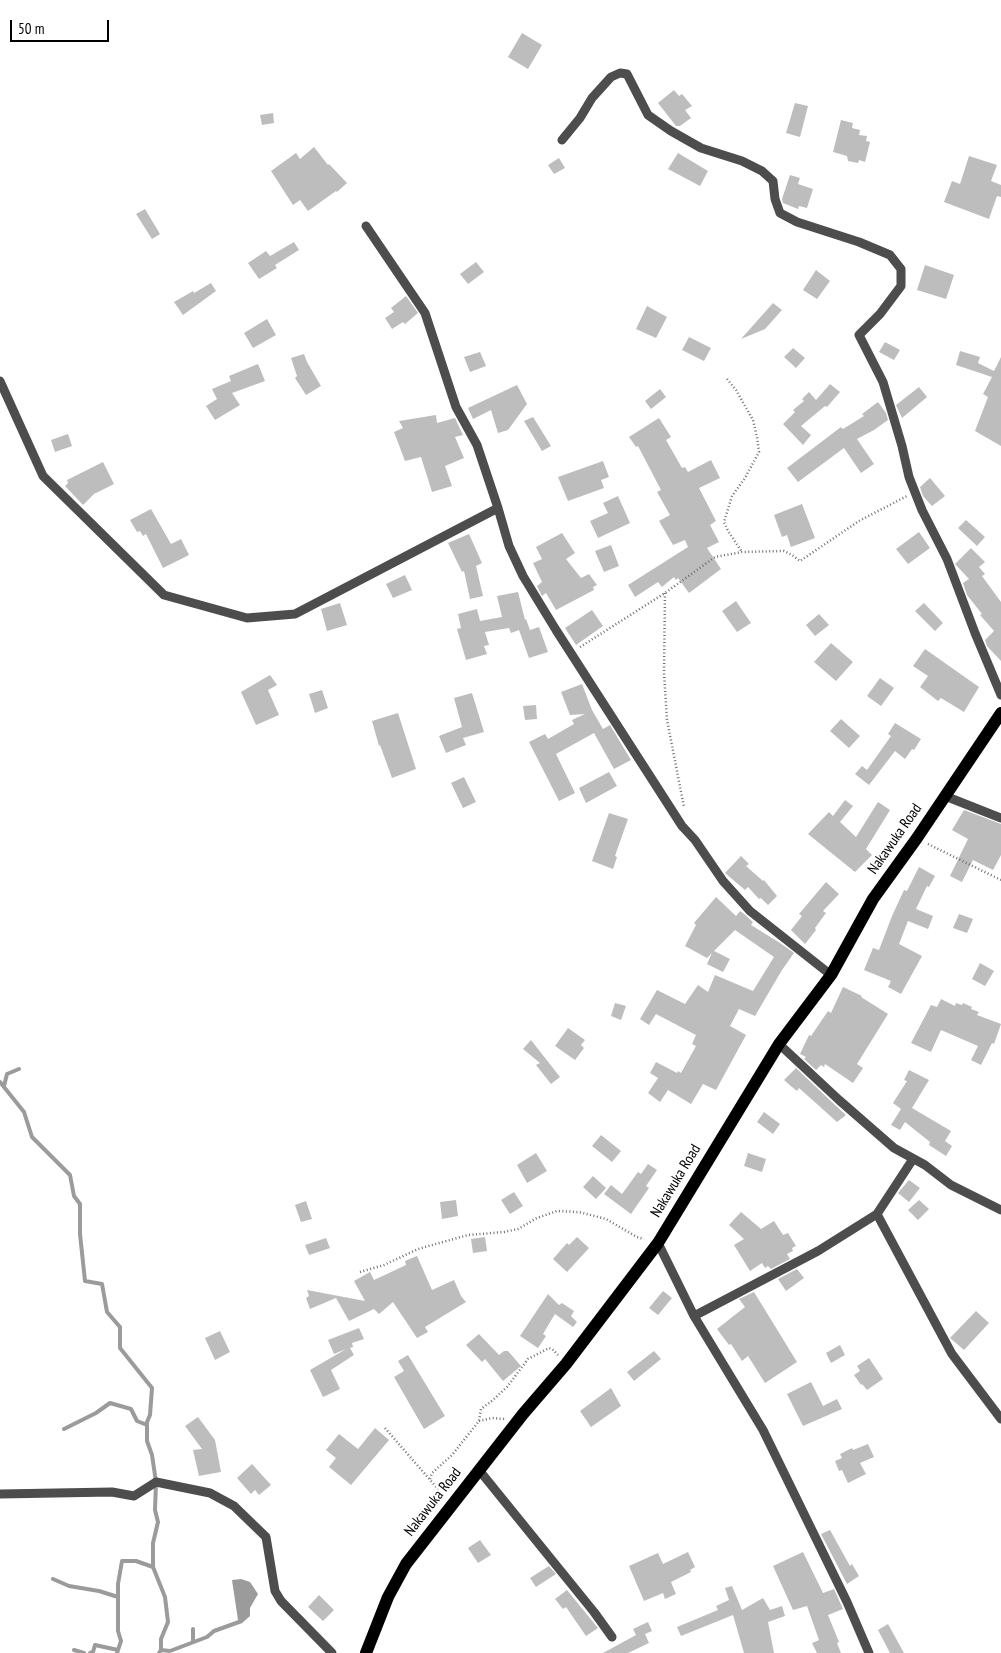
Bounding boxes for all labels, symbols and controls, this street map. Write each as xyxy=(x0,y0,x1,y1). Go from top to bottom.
scale bar xyxy=(12,10,111,42)
text: 50 m xyxy=(18,19,44,38)
street label: Nakawuka Road xyxy=(864,800,926,878)
street label: Nakawuka Road xyxy=(647,1141,705,1221)
street label: Nakawuka Road xyxy=(401,1464,465,1540)

